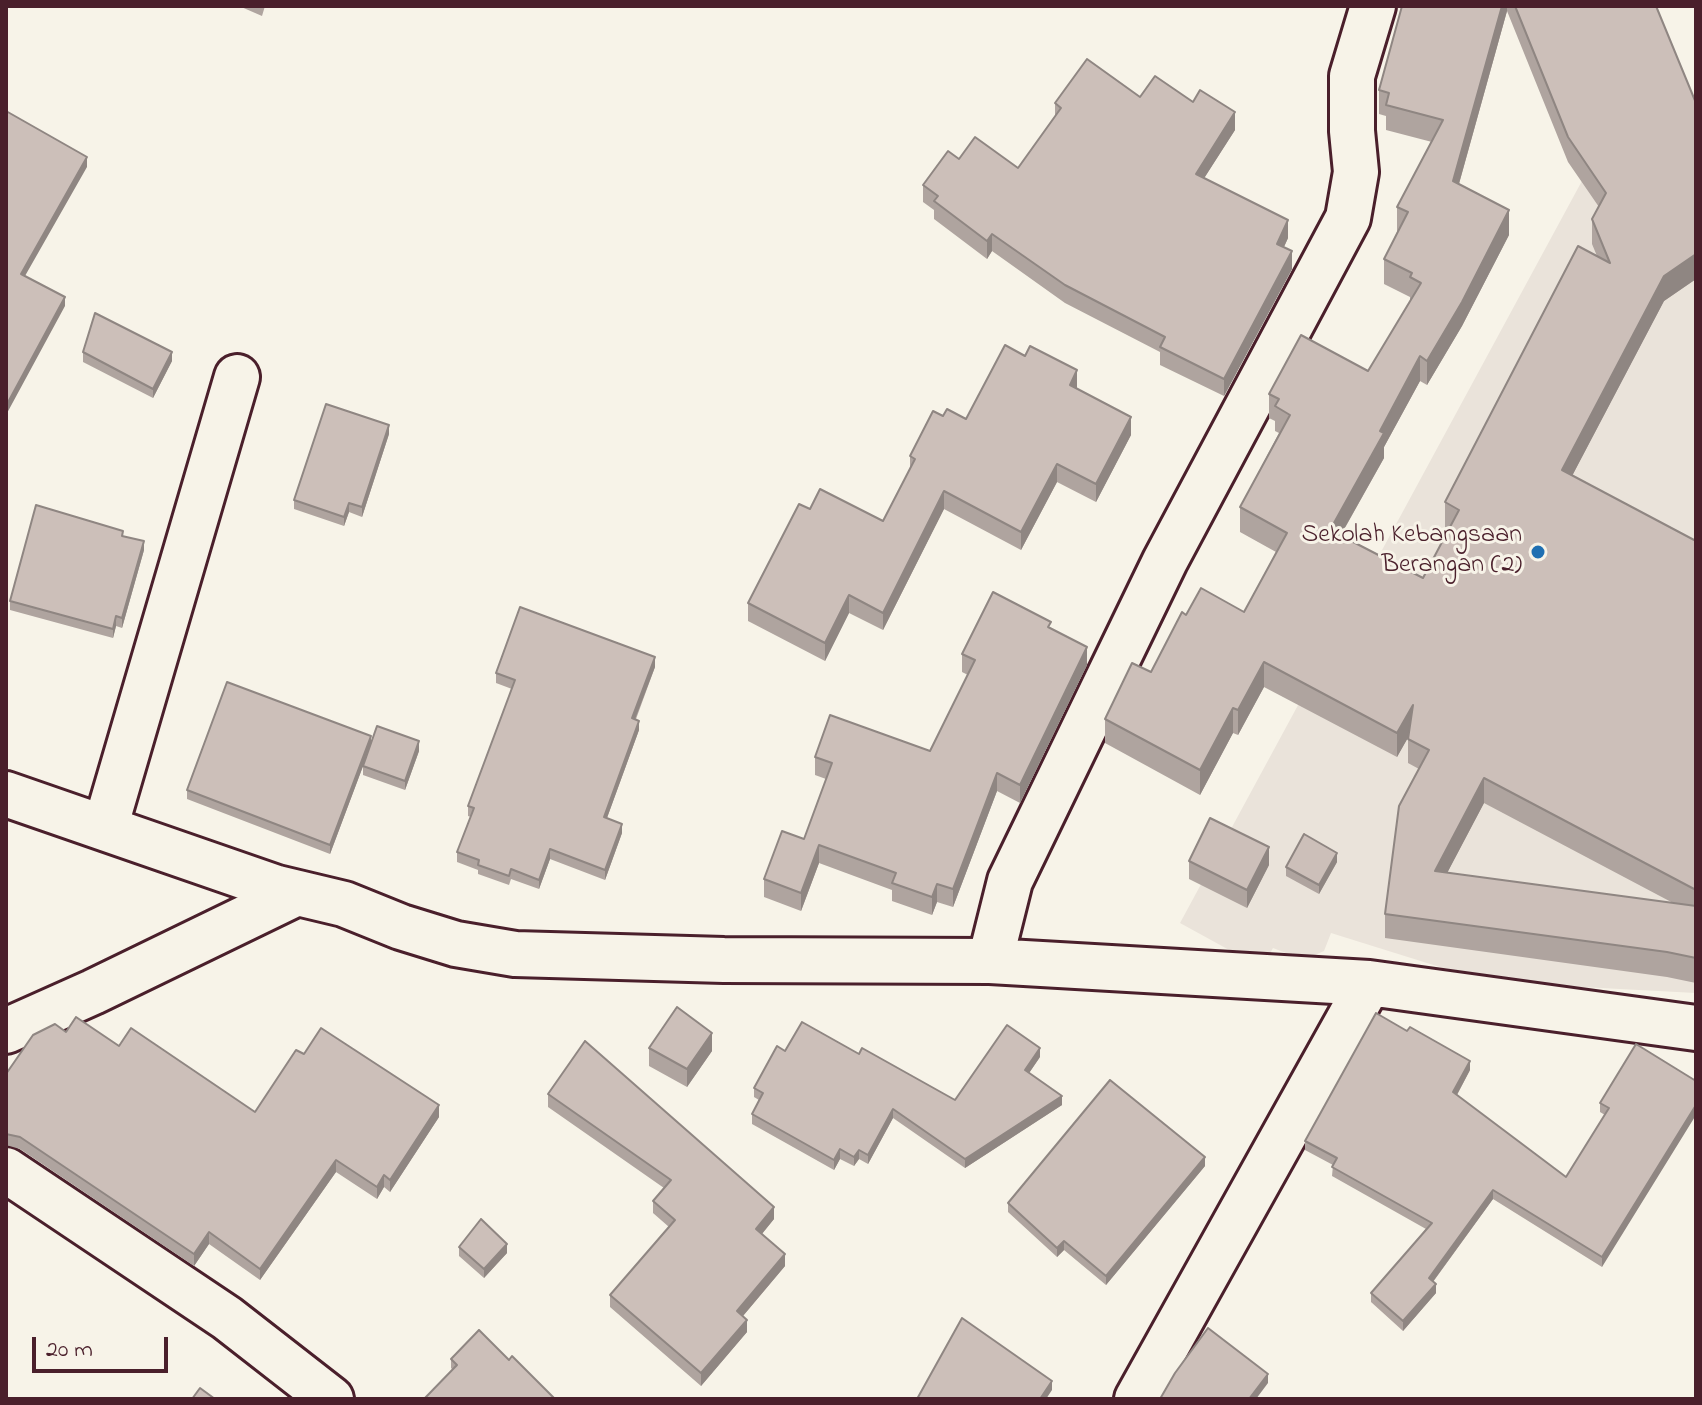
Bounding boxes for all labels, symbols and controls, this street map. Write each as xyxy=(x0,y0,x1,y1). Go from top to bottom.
place label: Sekolah Kebangsaan Berangan (2) xyxy=(1302,521,1522,582)
marker: Sekolah Kebangsaan Berangan (2) xyxy=(1529,543,1547,561)
scale bar xyxy=(36,1321,172,1371)
text: 20 m xyxy=(46,1333,93,1368)

